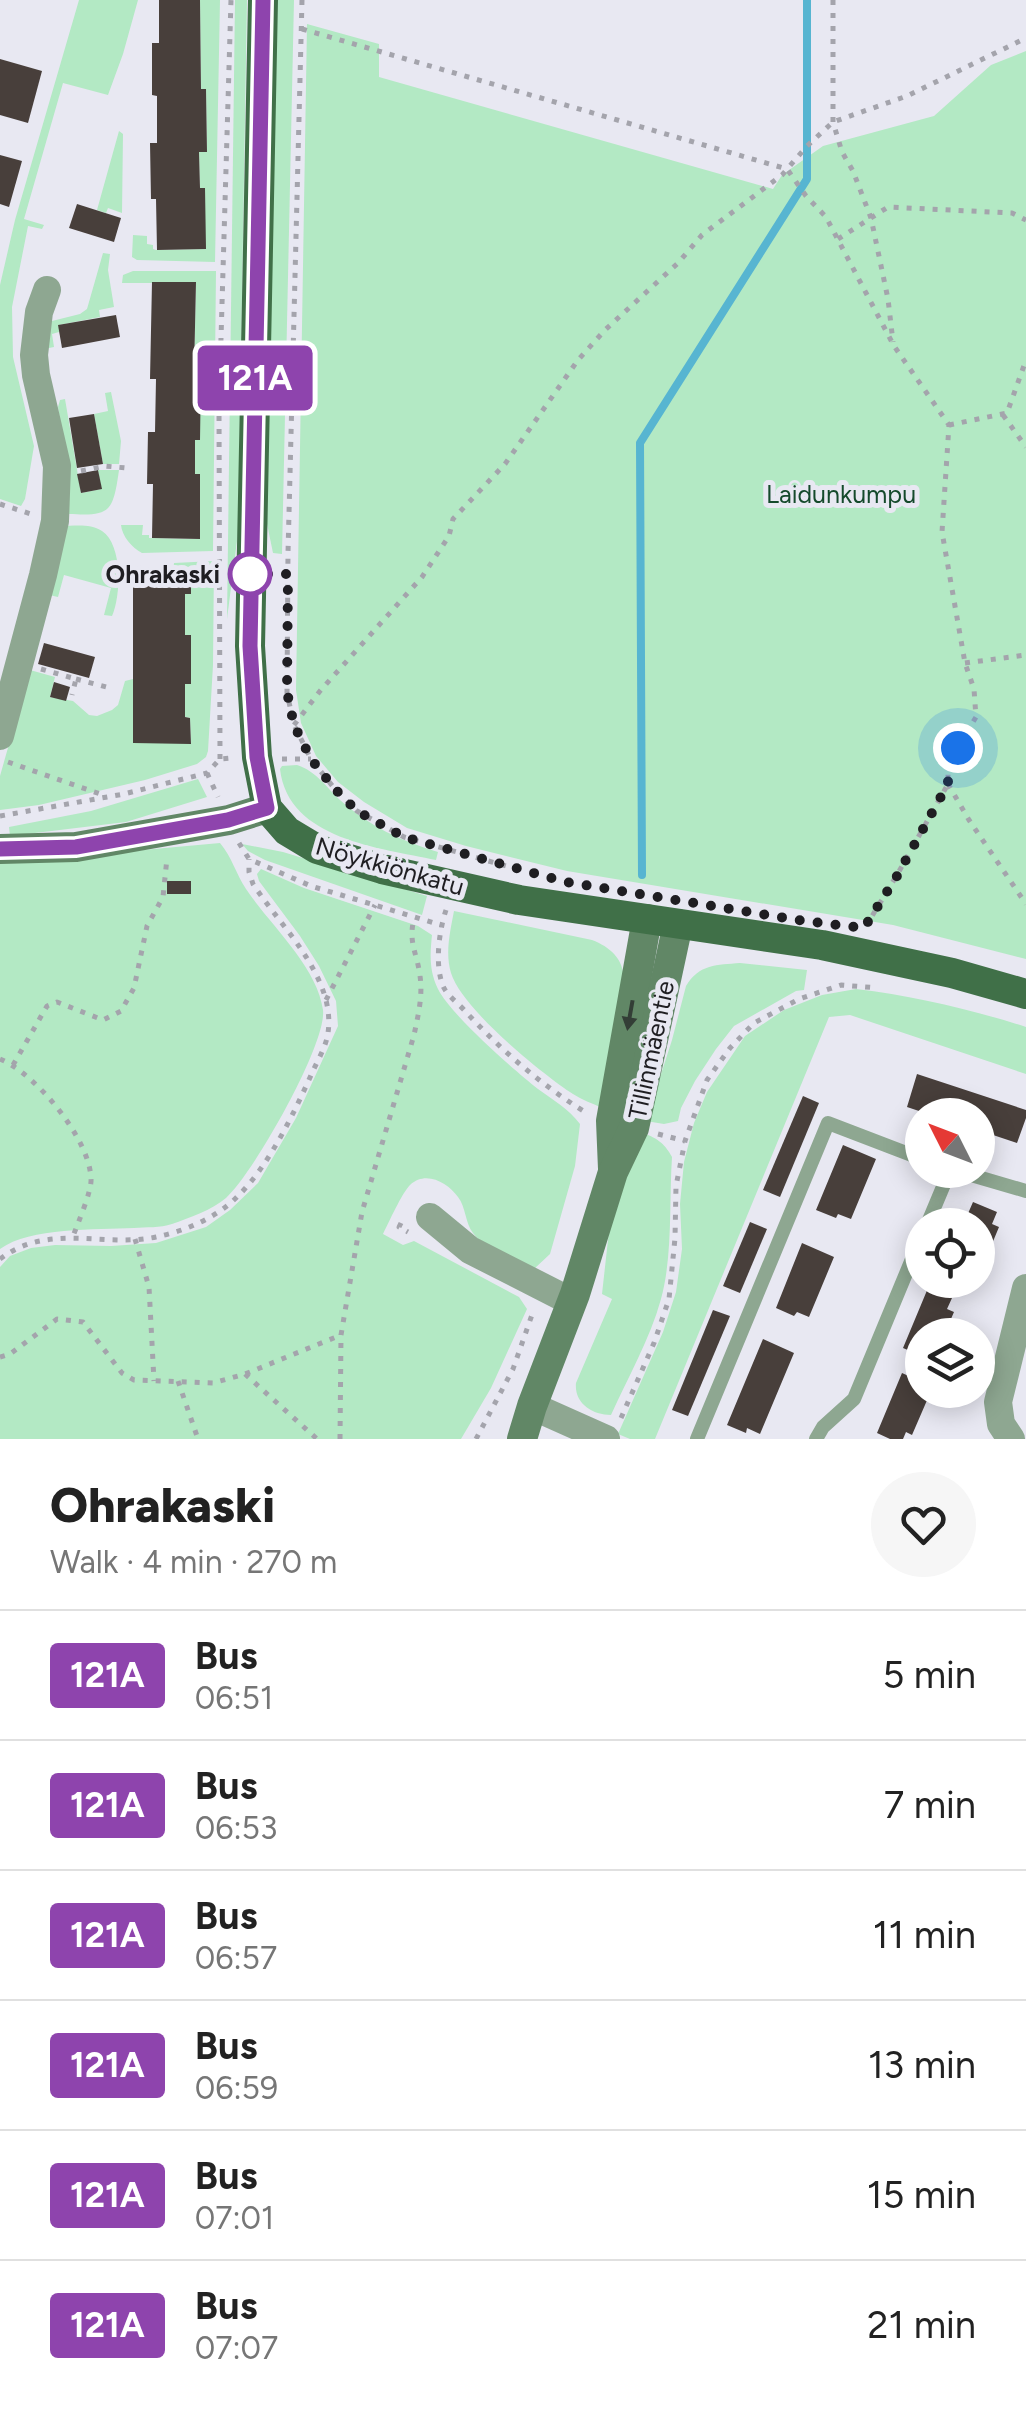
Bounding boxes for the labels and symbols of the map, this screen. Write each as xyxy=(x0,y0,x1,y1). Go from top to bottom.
line badge: 121A xyxy=(185,346,325,410)
park label: Laidunkumpu xyxy=(766,479,916,509)
marker: Ohrakaski xyxy=(229,553,271,595)
place label: Ohrakaski xyxy=(105,559,220,589)
your location xyxy=(933,723,983,773)
street label: Nöykkiönkatu xyxy=(312,830,468,902)
street label: Tillinmäentie xyxy=(622,978,680,1122)
one-way arrow xyxy=(622,1000,637,1032)
north arrow xyxy=(905,1098,995,1188)

